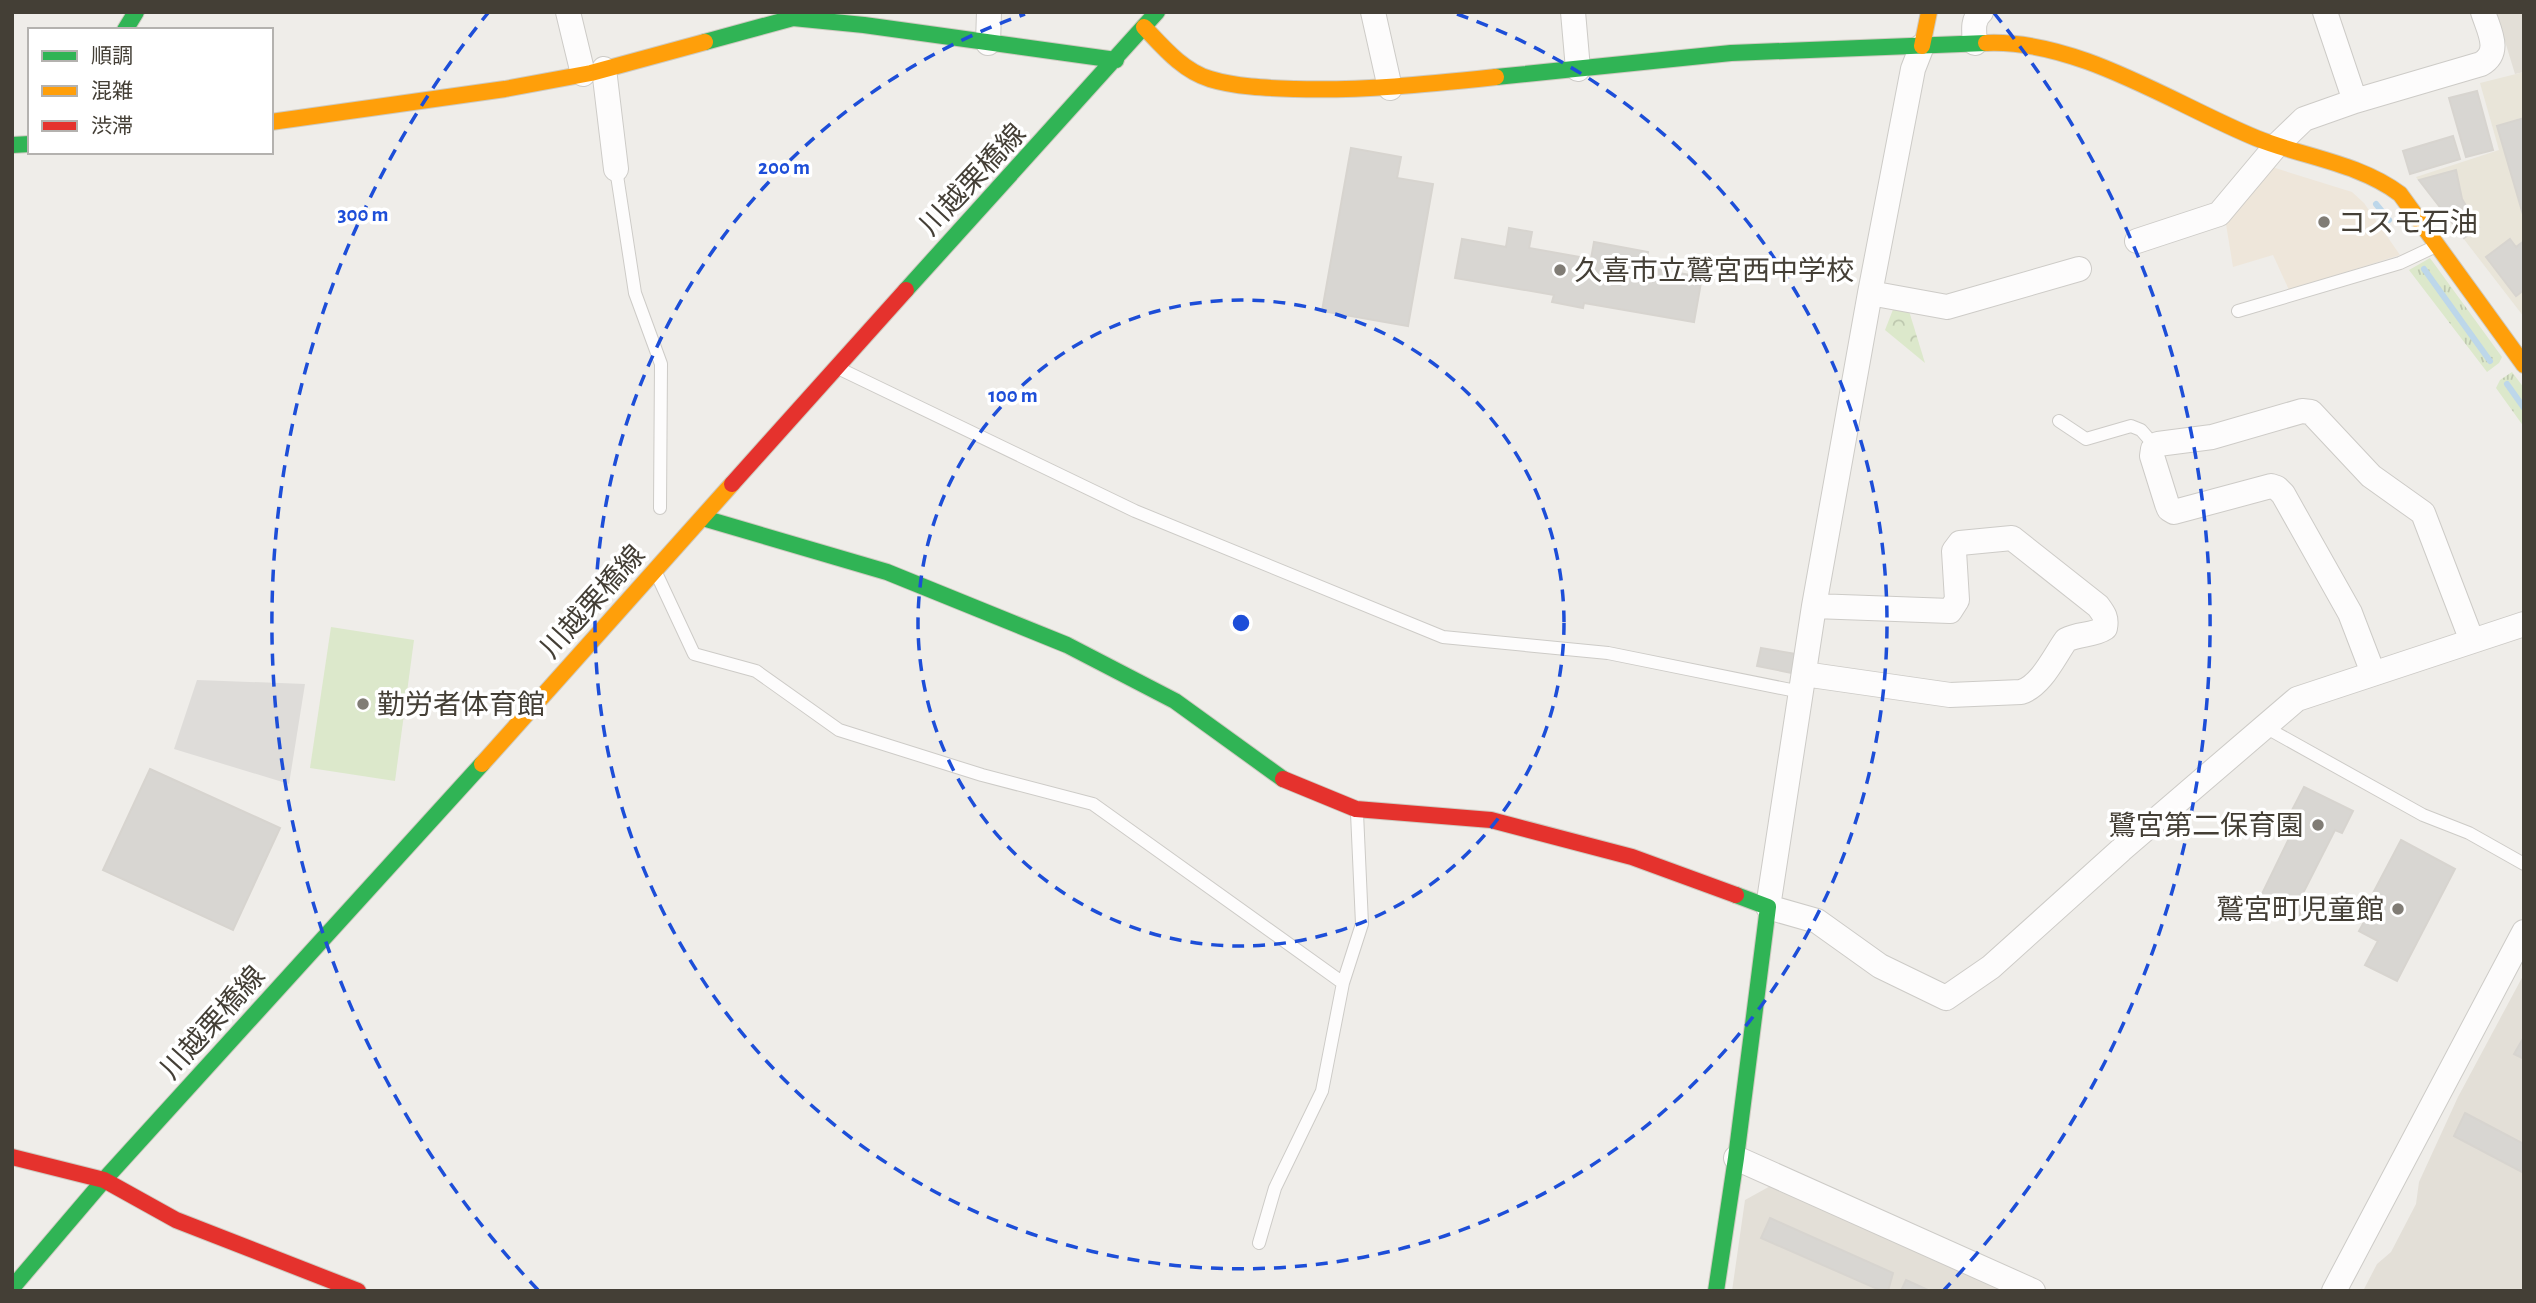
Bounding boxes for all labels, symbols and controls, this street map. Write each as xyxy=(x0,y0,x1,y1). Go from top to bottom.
legend xyxy=(28,28,273,154)
text: 順調 xyxy=(91,45,133,67)
text: 混雑 xyxy=(91,80,133,102)
text: 渋滞 xyxy=(91,115,133,137)
street label: 川越栗橋線 xyxy=(914,118,1031,241)
text: 200 m xyxy=(758,157,810,178)
text: 300 m xyxy=(337,204,389,225)
place label: コスモ石油 xyxy=(2338,208,2478,238)
marker: コスモ石油 xyxy=(2316,214,2332,230)
place label: 久喜市立鷲宮西中学校 xyxy=(1574,256,1854,286)
marker: 久喜市立鷲宮西中学校 xyxy=(1552,262,1568,278)
text: 100 m xyxy=(988,385,1038,406)
street label: 川越栗橋線 xyxy=(535,540,651,664)
centre of rings xyxy=(1229,611,1253,635)
place label: 勤労者体育館 xyxy=(377,690,545,720)
marker: 勤労者体育館 xyxy=(355,696,371,712)
place label: 鷺宮第二保育園 xyxy=(2108,811,2304,841)
marker: 鷺宮第二保育園 xyxy=(2310,817,2326,833)
place label: 鷲宮町児童館 xyxy=(2216,895,2384,925)
marker: 鷲宮町児童館 xyxy=(2390,901,2406,917)
street label: 川越栗橋線 xyxy=(155,961,271,1085)

